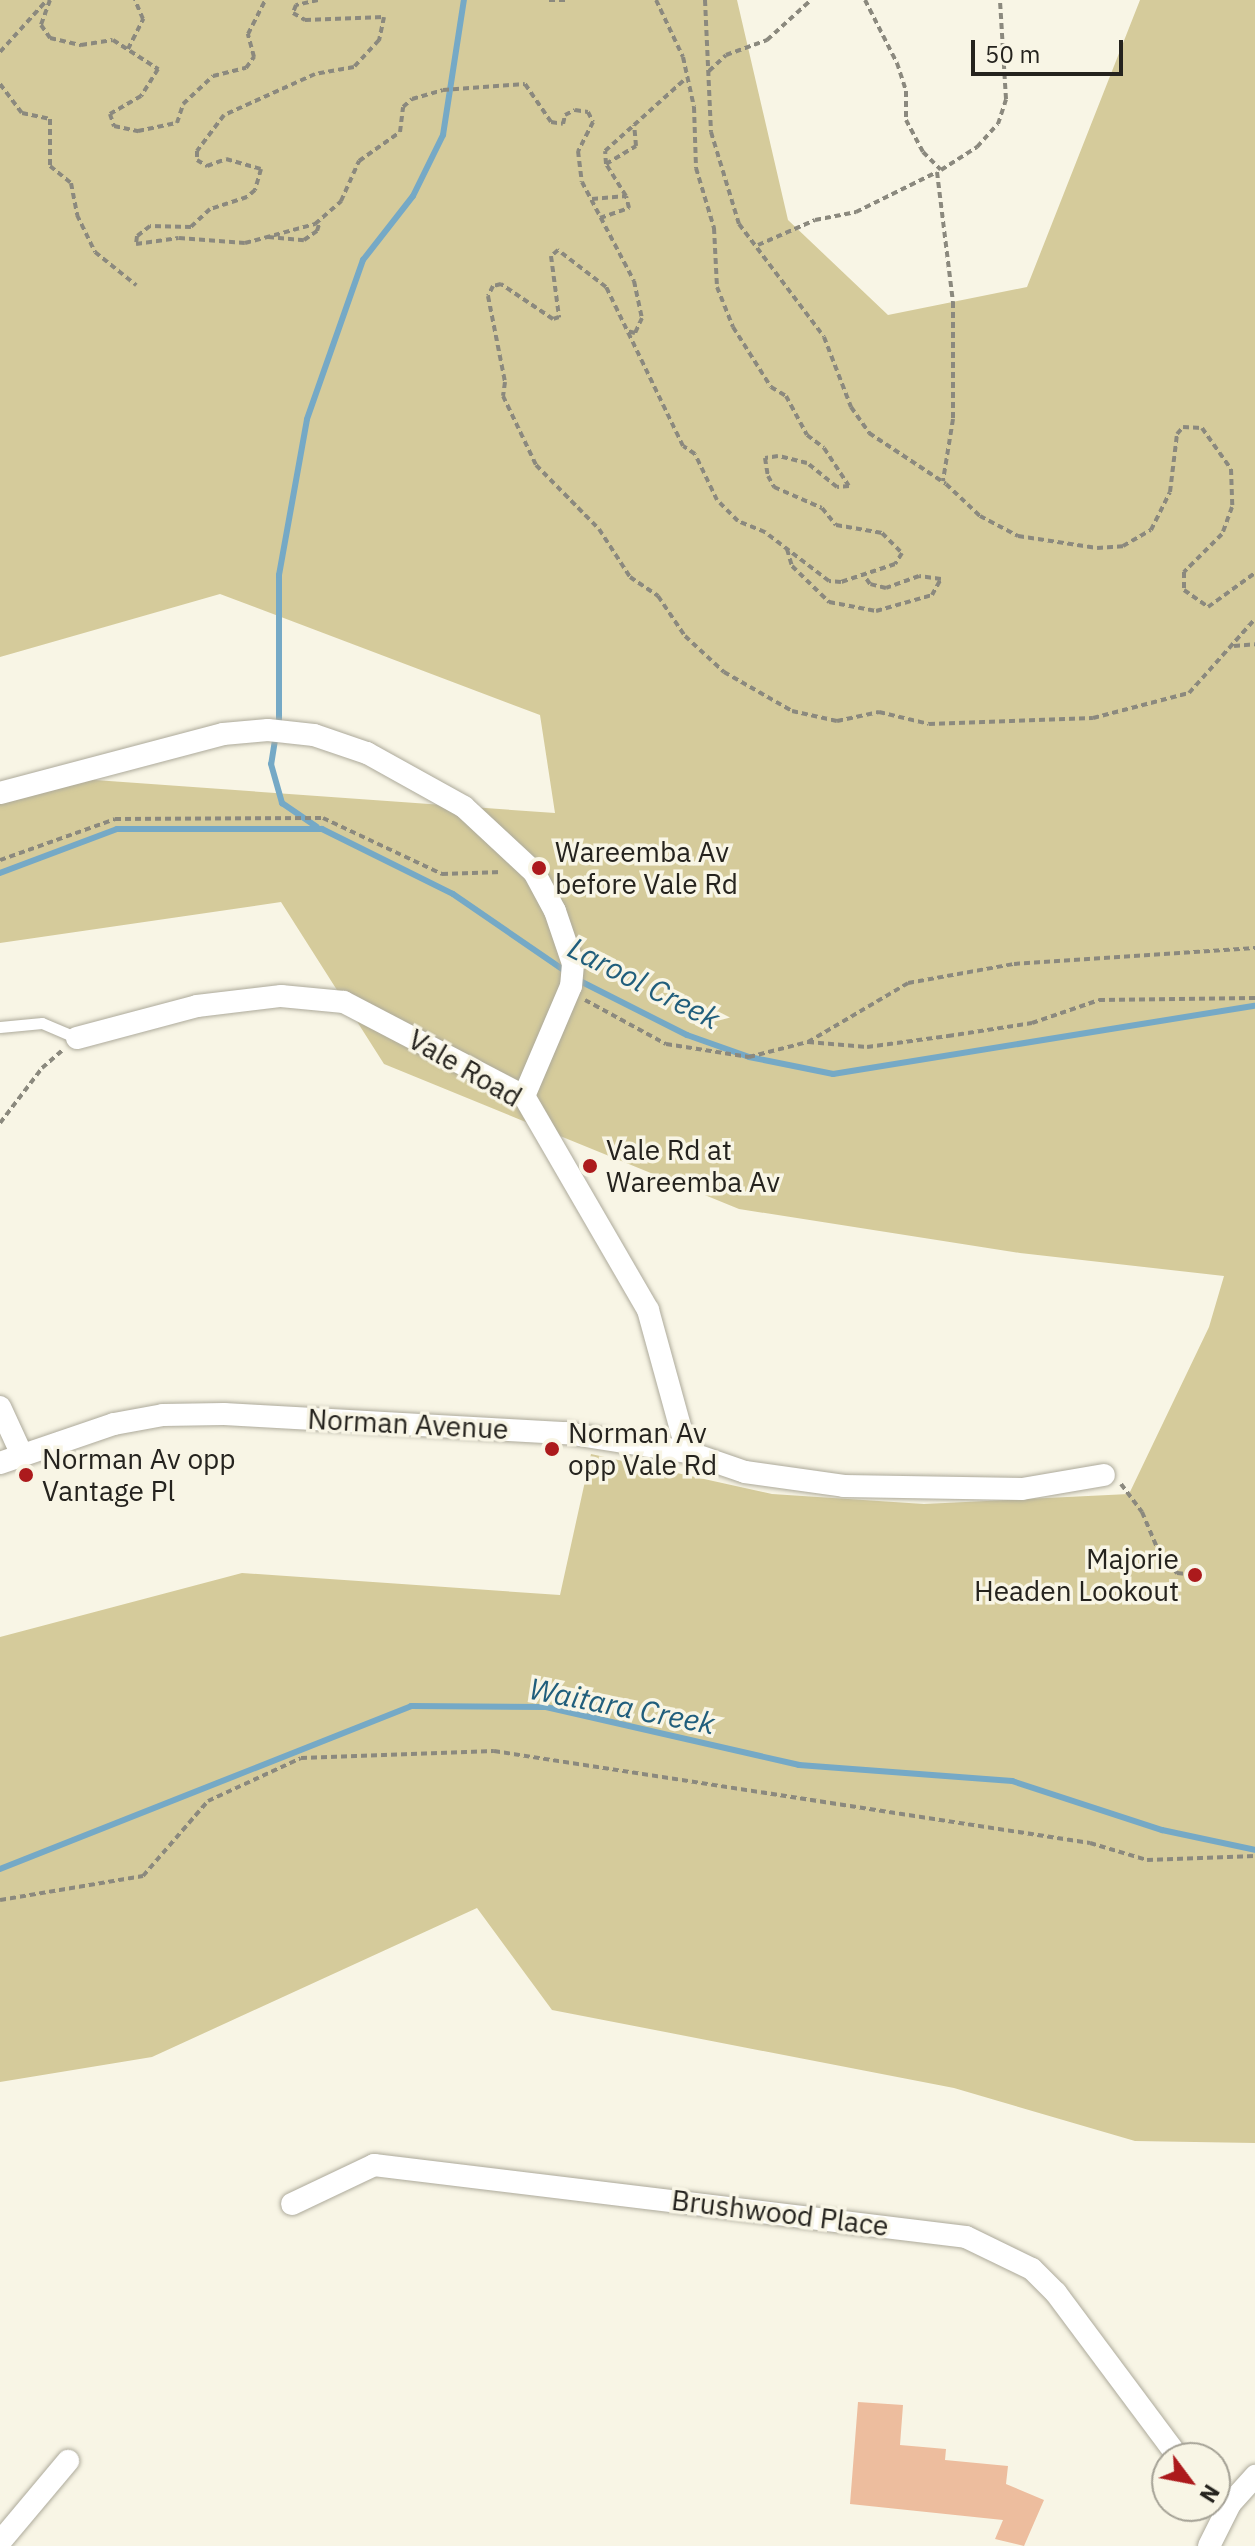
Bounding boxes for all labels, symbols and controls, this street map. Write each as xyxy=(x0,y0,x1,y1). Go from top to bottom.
scale bar xyxy=(975,24,1127,74)
text: 50 m xyxy=(985,38,1040,70)
place label: Wareemba Av before Vale Rd xyxy=(555,835,738,901)
marker: Wareemba Av before Vale Rd xyxy=(530,859,548,877)
water label: Larool Creek xyxy=(562,929,726,1037)
street label: Vale Road xyxy=(402,1022,528,1114)
place label: Vale Rd at Wareemba Av xyxy=(606,1133,780,1199)
marker: Vale Rd at Wareemba Av xyxy=(581,1157,599,1175)
street label: Norman Avenue xyxy=(307,1402,509,1446)
place label: Norman Av opp Vale Rd xyxy=(568,1416,717,1482)
marker: Norman Av opp Vale Rd xyxy=(543,1440,561,1458)
place label: Norman Av opp Vantage Pl xyxy=(42,1442,236,1508)
marker: Norman Av opp Vantage Pl xyxy=(17,1466,35,1484)
place label: Majorie Headen Lookout xyxy=(974,1542,1179,1608)
marker: Majorie Headen Lookout xyxy=(1186,1566,1204,1584)
water label: Waitara Creek xyxy=(526,1670,718,1742)
street label: Brushwood Place xyxy=(670,2183,890,2243)
north arrow xyxy=(1151,2442,1231,2522)
text: N xyxy=(1194,2479,1227,2508)

